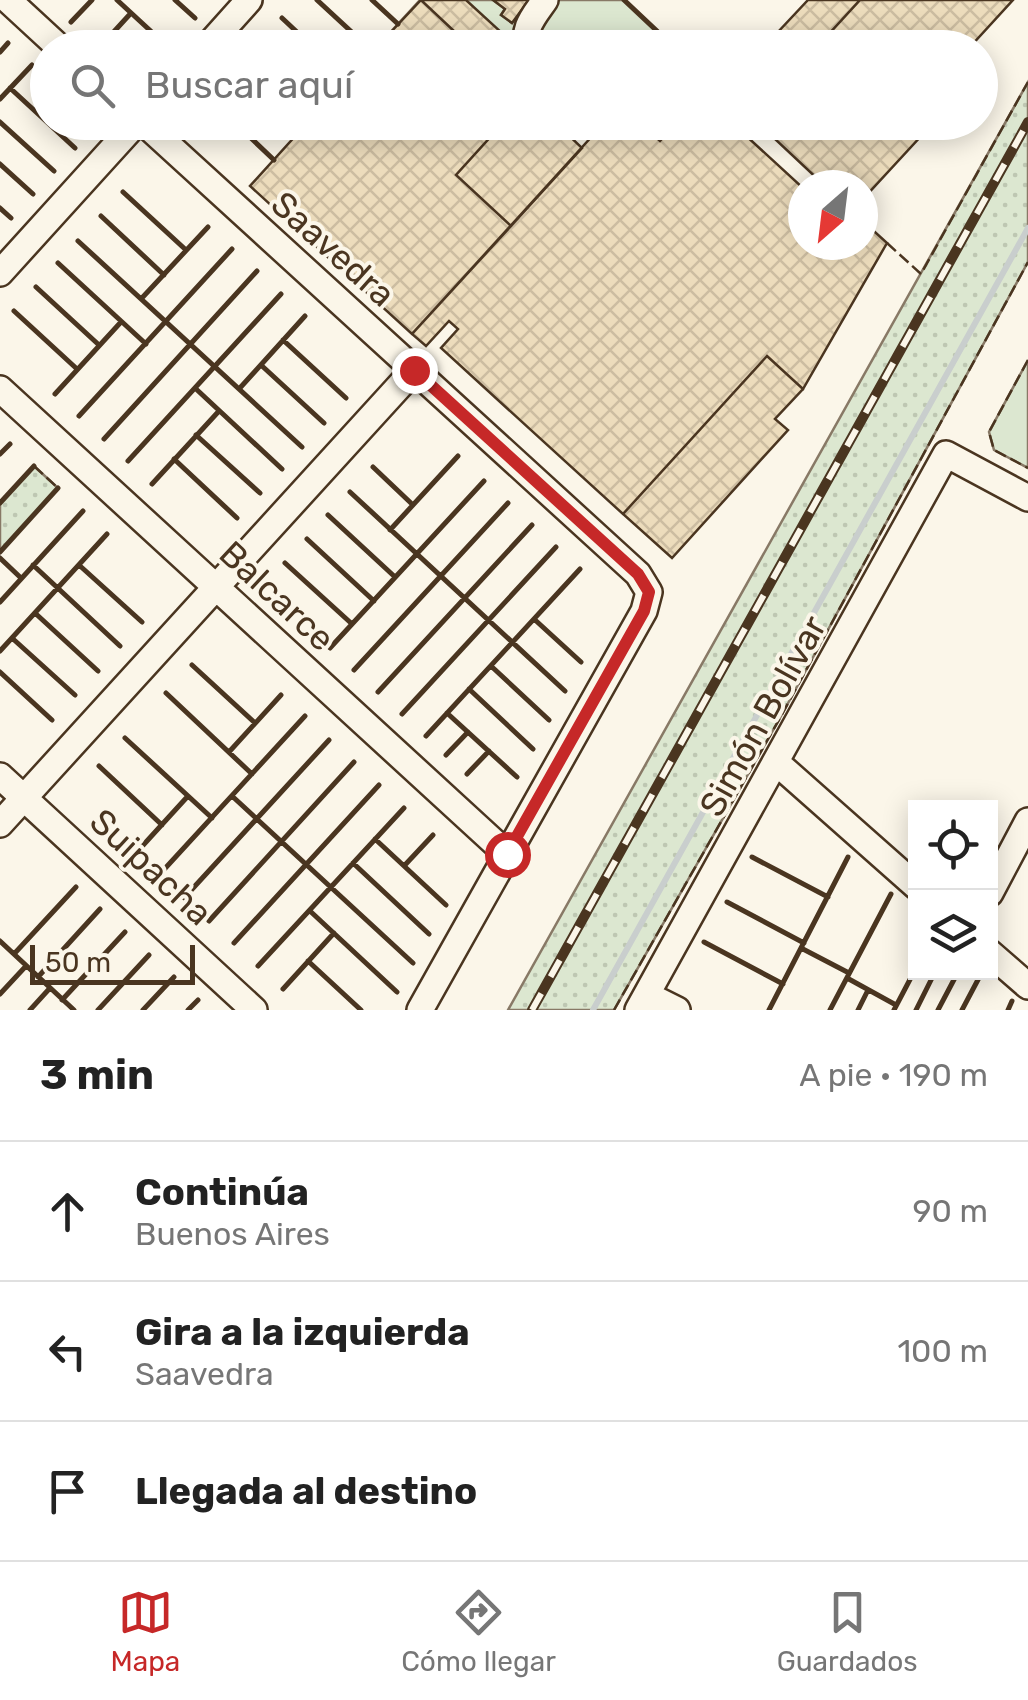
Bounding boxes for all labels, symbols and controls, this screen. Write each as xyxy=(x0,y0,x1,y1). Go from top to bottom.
search box xyxy=(30,30,998,140)
icon: search xyxy=(65,58,120,113)
text: Buscar aquí xyxy=(145,62,353,108)
north arrow xyxy=(788,170,878,260)
street label: Saavedra xyxy=(263,183,403,315)
route end xyxy=(392,348,438,394)
street label: Balcarce xyxy=(211,532,343,660)
street label: Simón Bolívar xyxy=(691,608,835,824)
street label: Suipacha xyxy=(81,800,221,934)
map controls xyxy=(908,800,998,980)
button: locate xyxy=(908,800,998,890)
route start xyxy=(485,832,531,878)
button: layers xyxy=(908,890,998,980)
scale bar xyxy=(30,940,195,984)
text: 50 m xyxy=(45,946,111,979)
text: 3 min xyxy=(40,1050,154,1100)
text: A pie · 190 m xyxy=(799,1056,988,1094)
text: Continúa xyxy=(135,1169,309,1215)
icon: ahead xyxy=(40,1184,95,1239)
text: 90 m xyxy=(912,1192,988,1230)
text: Buenos Aires xyxy=(135,1215,330,1253)
text: Gira a la izquierda xyxy=(135,1309,470,1355)
icon: left xyxy=(40,1324,95,1379)
text: 100 m xyxy=(897,1332,988,1370)
text: Saavedra xyxy=(135,1355,274,1393)
icon: arrive xyxy=(40,1464,95,1519)
text: Llegada al destino xyxy=(135,1468,477,1514)
tab: Mapa xyxy=(110,1585,180,1678)
tab: Cómo llegar xyxy=(401,1585,556,1678)
tab: Guardados xyxy=(777,1585,918,1678)

